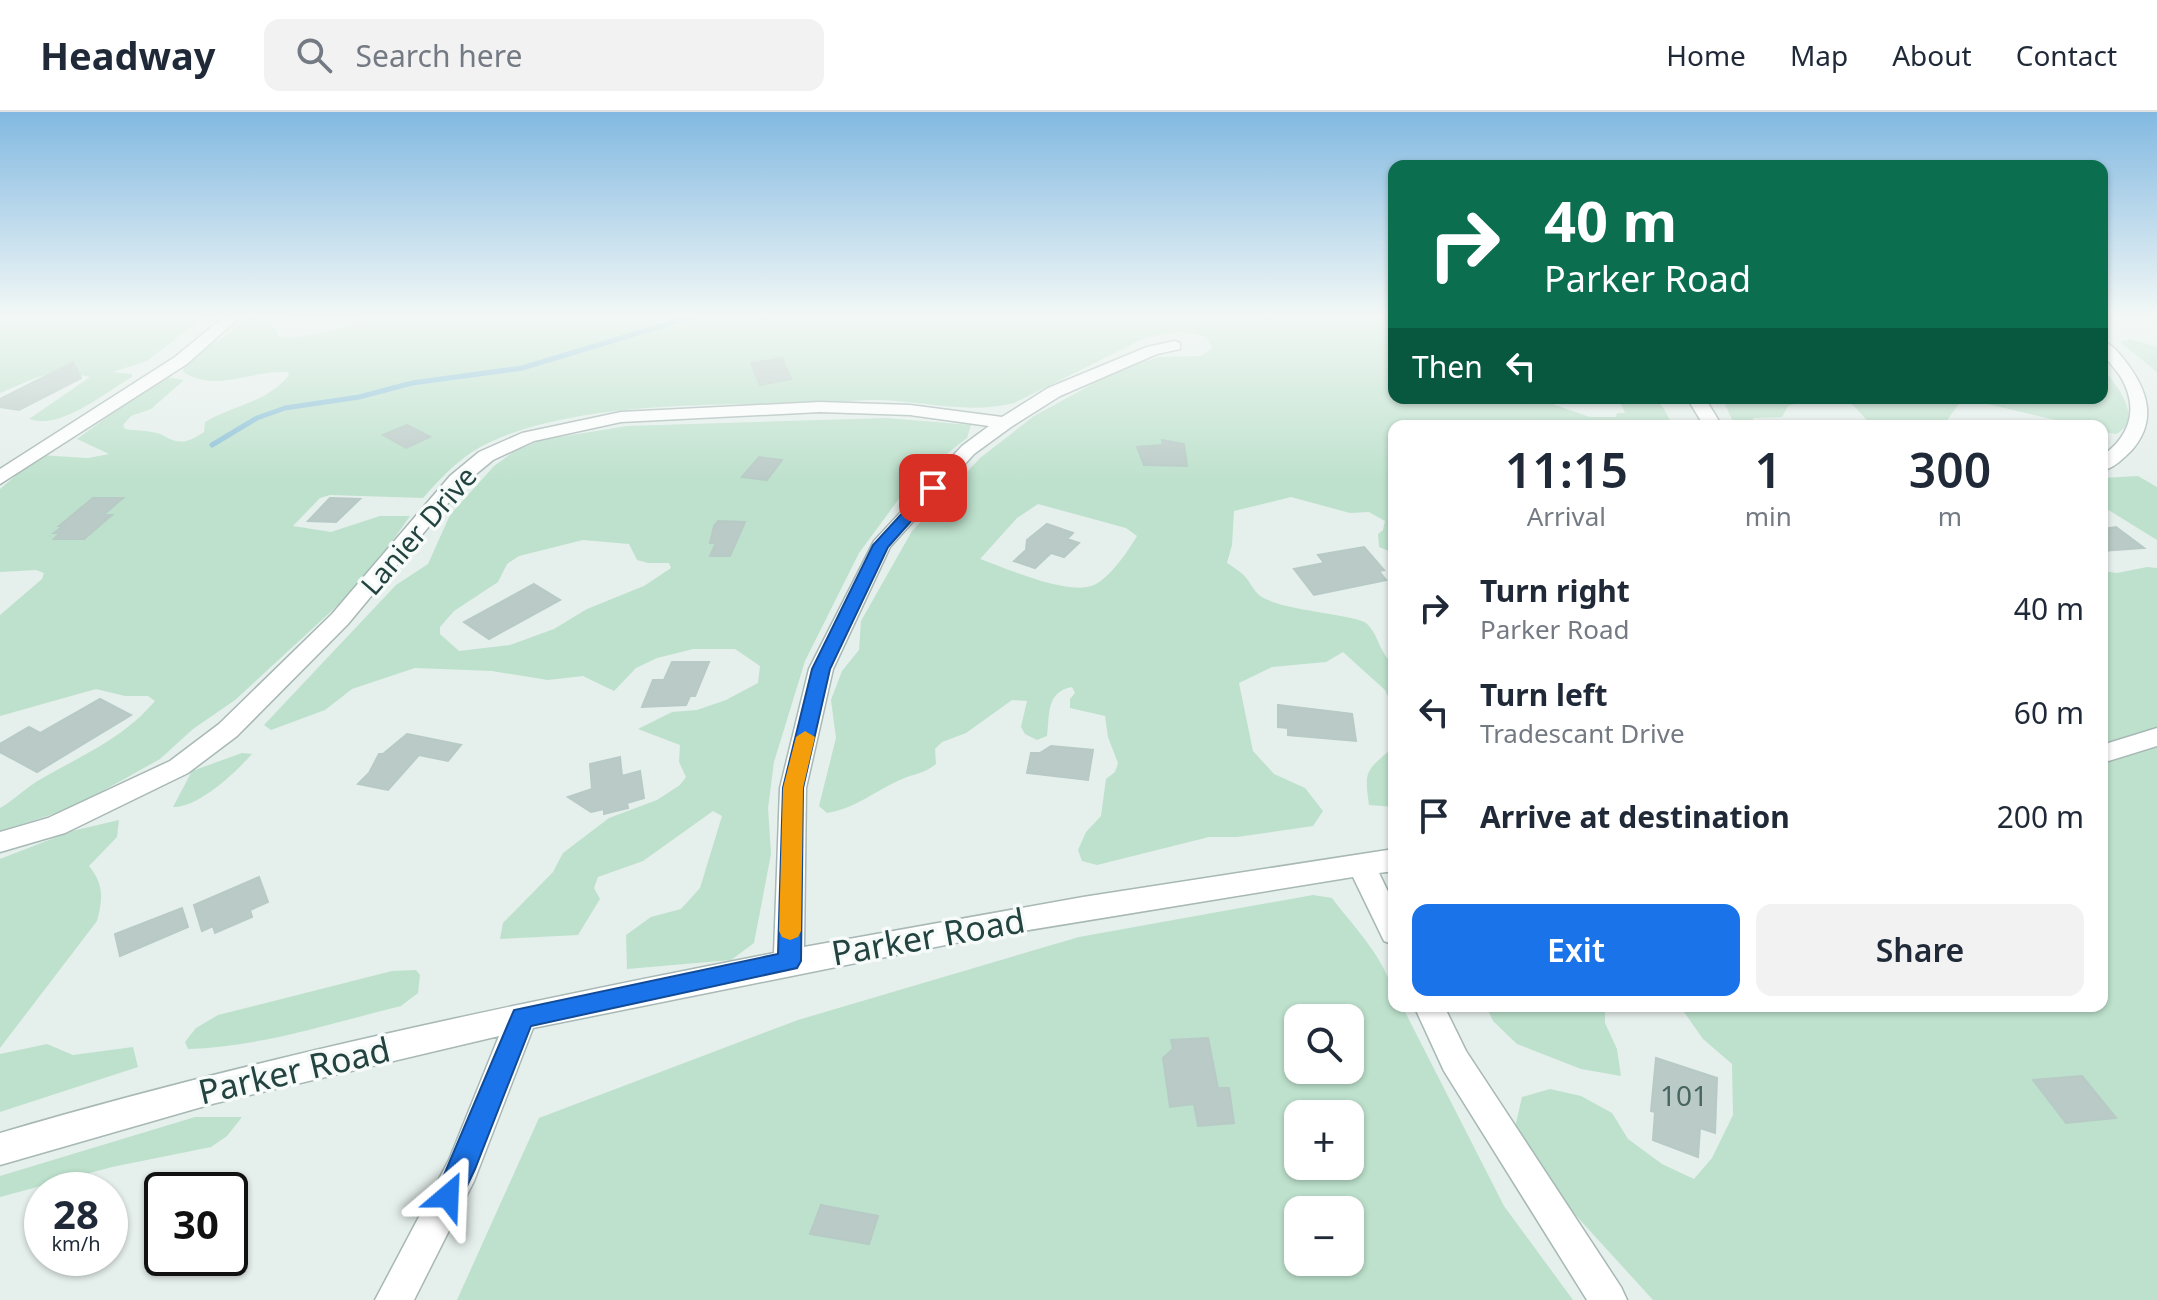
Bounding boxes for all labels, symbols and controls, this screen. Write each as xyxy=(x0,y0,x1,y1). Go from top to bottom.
search box xyxy=(264,19,824,91)
text: Headway xyxy=(40,29,216,81)
icon: search xyxy=(292,33,336,77)
text: Search here xyxy=(356,35,522,76)
text: Home xyxy=(1666,36,1746,74)
text: Map xyxy=(1790,36,1848,74)
text: About xyxy=(1892,36,1972,74)
text: Contact xyxy=(2016,36,2117,74)
text: 40 m xyxy=(1544,182,1677,258)
icon: right xyxy=(1412,192,1516,296)
text: Parker Road xyxy=(1544,254,1751,303)
icon: left xyxy=(1499,344,1543,388)
text: Then xyxy=(1412,346,1483,387)
text: 11:15 xyxy=(1505,437,1628,502)
text: 1 xyxy=(1755,437,1782,502)
text: 300 xyxy=(1909,437,1991,502)
pin xyxy=(899,454,967,522)
street label: Lanier Drive xyxy=(352,458,484,602)
icon: arrive xyxy=(911,466,955,510)
text: Arrival xyxy=(1527,498,1606,534)
text: min xyxy=(1745,498,1792,534)
text: m xyxy=(1938,498,1962,534)
text: Turn right xyxy=(1480,570,1630,611)
icon: right xyxy=(1412,586,1456,630)
text: 40 m xyxy=(2014,588,2084,629)
text: Parker Road xyxy=(1480,611,1630,647)
text: Turn left xyxy=(1480,674,1608,715)
icon: left xyxy=(1412,690,1456,734)
text: 60 m xyxy=(2014,692,2084,733)
text: Tradescant Drive xyxy=(1480,715,1685,751)
icon: arrive xyxy=(1412,794,1456,838)
text: Arrive at destination xyxy=(1480,796,1790,837)
text: 200 m xyxy=(1997,796,2084,837)
street label: Parker Road xyxy=(828,896,1028,976)
button: Exit xyxy=(1412,904,1740,996)
button: Share xyxy=(1756,904,2084,996)
map controls xyxy=(1284,1004,1364,1276)
button: search xyxy=(1284,1004,1364,1084)
street label: Parker Road xyxy=(194,1026,394,1114)
house number: 101 xyxy=(1660,1076,1708,1114)
button: + xyxy=(1284,1100,1364,1180)
position arrow xyxy=(406,1154,490,1238)
speed limit sign: 30 xyxy=(144,1172,248,1276)
text: 28 xyxy=(53,1186,99,1241)
button: − xyxy=(1284,1196,1364,1276)
text: km/h xyxy=(51,1230,101,1257)

